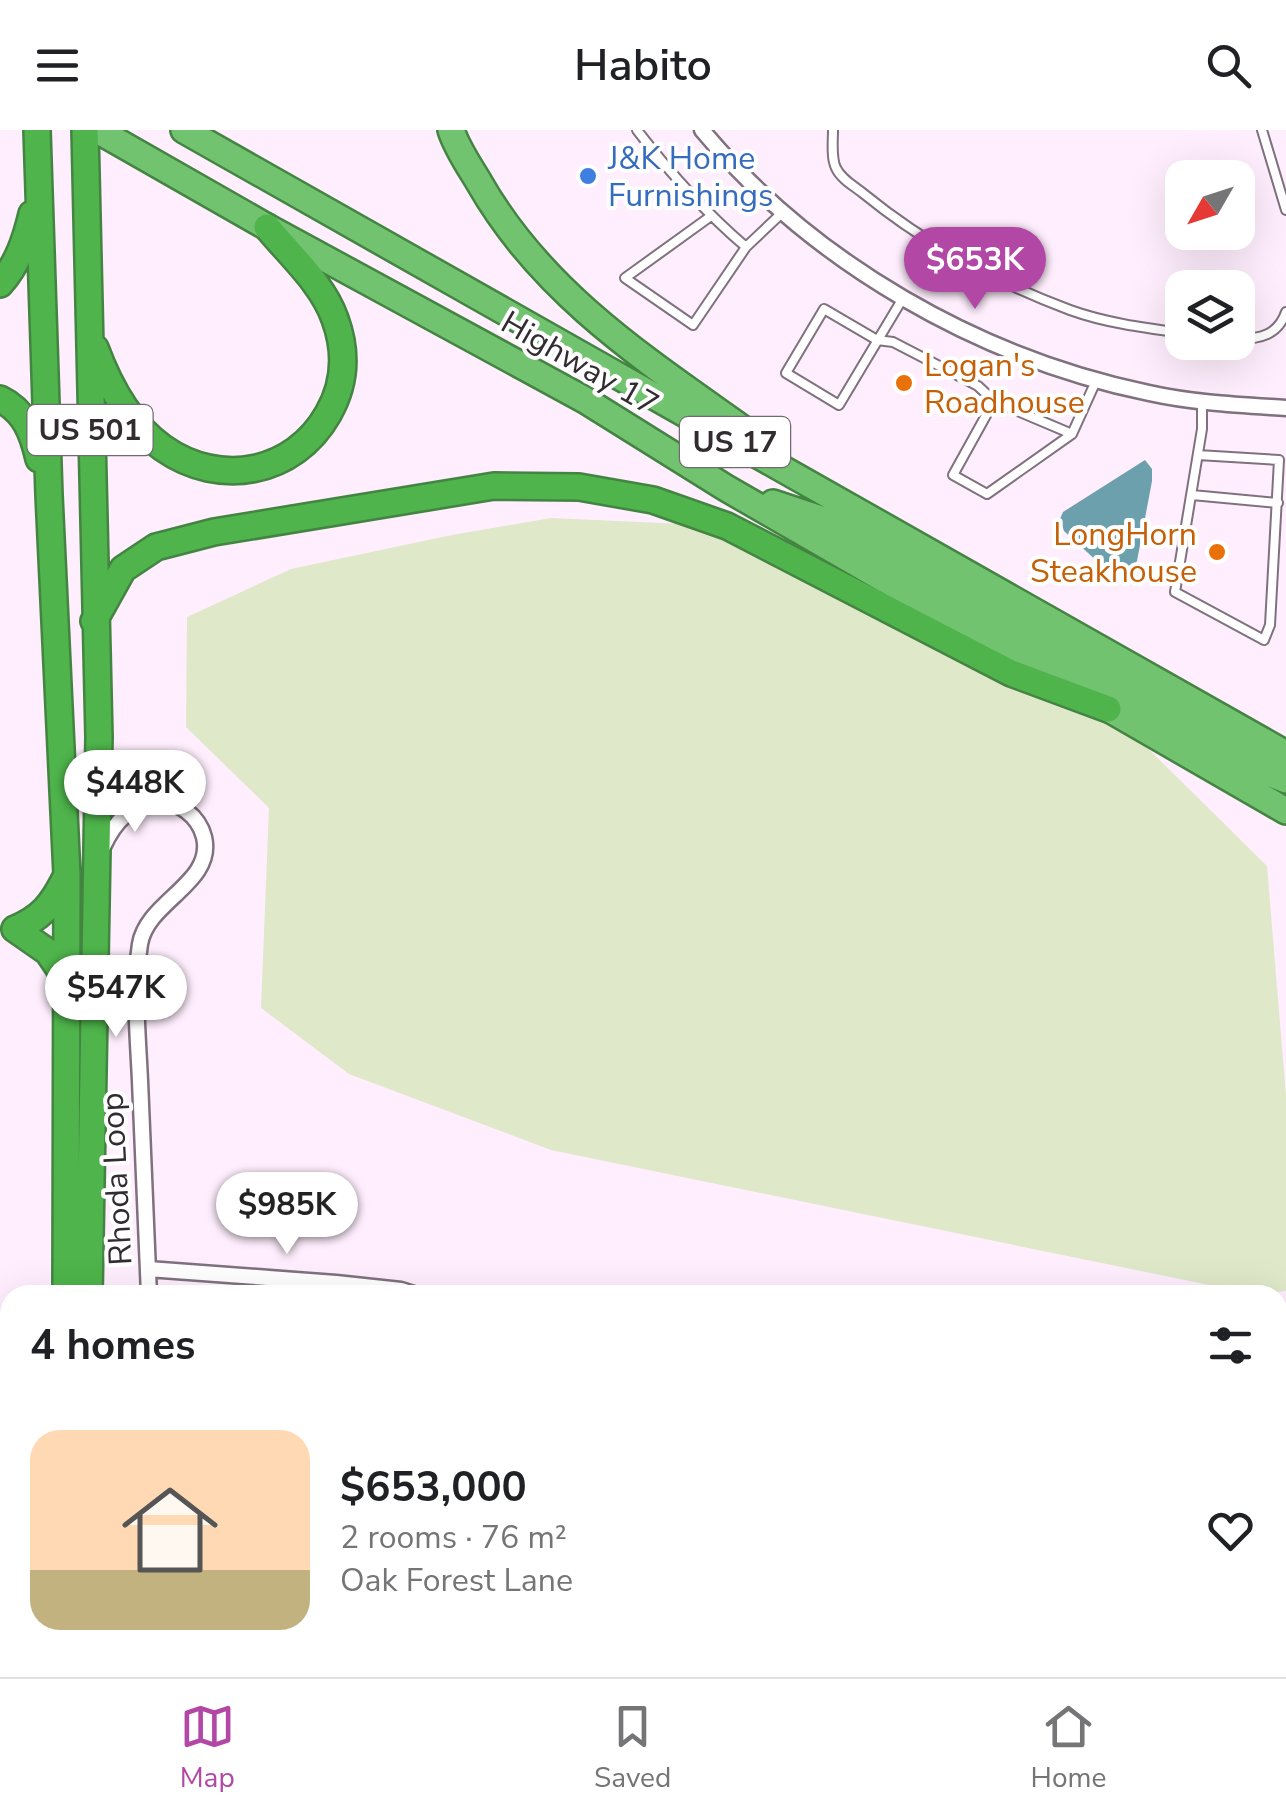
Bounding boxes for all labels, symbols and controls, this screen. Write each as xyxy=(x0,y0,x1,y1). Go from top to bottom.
text: Habito xyxy=(574,35,712,96)
icon: menu xyxy=(30,38,85,93)
icon: search xyxy=(1201,38,1256,93)
place label: J&K Home Furnishings xyxy=(607,137,774,217)
north arrow xyxy=(1165,160,1255,250)
map controls xyxy=(1165,160,1255,360)
marker: J&K Home Furnishings xyxy=(577,165,599,187)
pin: $653K xyxy=(905,227,1045,312)
text: $653K xyxy=(926,238,1024,281)
button: layers xyxy=(1165,270,1255,360)
street label: Highway 17 xyxy=(493,301,666,426)
place label: Logan's Roadhouse xyxy=(924,344,1085,424)
marker: Logan's Roadhouse xyxy=(893,372,915,394)
road number: US 501 xyxy=(28,405,152,455)
road number: US 17 xyxy=(680,417,790,467)
place label: LongHorn Steakhouse xyxy=(1030,513,1197,593)
marker: LongHorn Steakhouse xyxy=(1206,541,1228,563)
pin: $448K xyxy=(65,750,205,835)
text: $448K xyxy=(86,761,184,804)
pin: $547K xyxy=(46,955,186,1040)
text: $547K xyxy=(67,966,165,1009)
street label: Rhoda Loop xyxy=(91,1092,142,1266)
pin: $985K xyxy=(217,1172,357,1257)
text: $985K xyxy=(238,1183,336,1226)
text: 4 homes xyxy=(30,1317,195,1374)
icon: filters xyxy=(1203,1318,1258,1373)
text: $653,000 xyxy=(340,1459,527,1516)
icon: home xyxy=(110,1470,230,1590)
icon: heart xyxy=(1203,1503,1258,1558)
text: 2 rooms · 76 m² xyxy=(340,1516,567,1559)
text: Oak Forest Lane xyxy=(340,1559,573,1602)
tab: Map xyxy=(180,1699,235,1797)
tab: Saved xyxy=(594,1699,671,1797)
tab: Home xyxy=(1031,1699,1106,1797)

